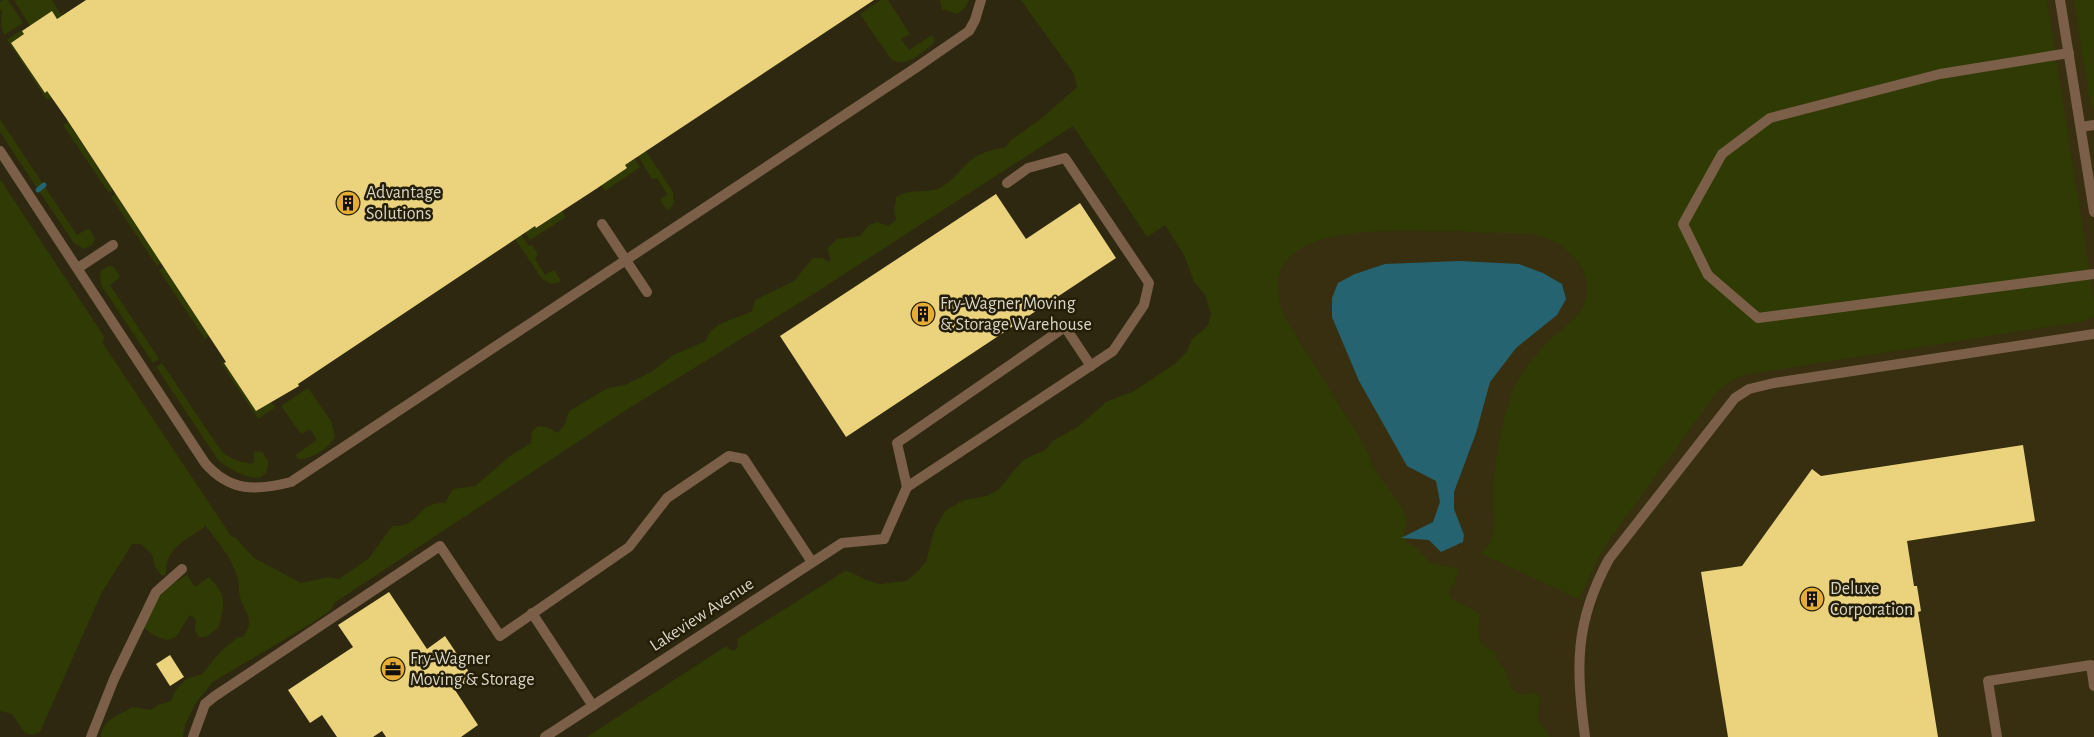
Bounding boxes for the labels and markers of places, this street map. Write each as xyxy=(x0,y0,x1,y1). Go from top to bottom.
place label: Advantage Solutions xyxy=(366,184,441,223)
building icon: Advantage Solutions xyxy=(335,190,361,216)
place label: Fry-Wagner Moving & Storage Warehouse xyxy=(940,295,1092,334)
building icon: Fry-Wagner Moving & Storage Warehouse xyxy=(910,301,936,327)
place label: Deluxe Corporation xyxy=(1830,580,1913,619)
building icon: Deluxe Corporation xyxy=(1799,586,1825,612)
place label: Fry-Wagner Moving & Storage xyxy=(410,650,535,689)
office icon: Fry-Wagner Moving & Storage xyxy=(380,656,406,682)

